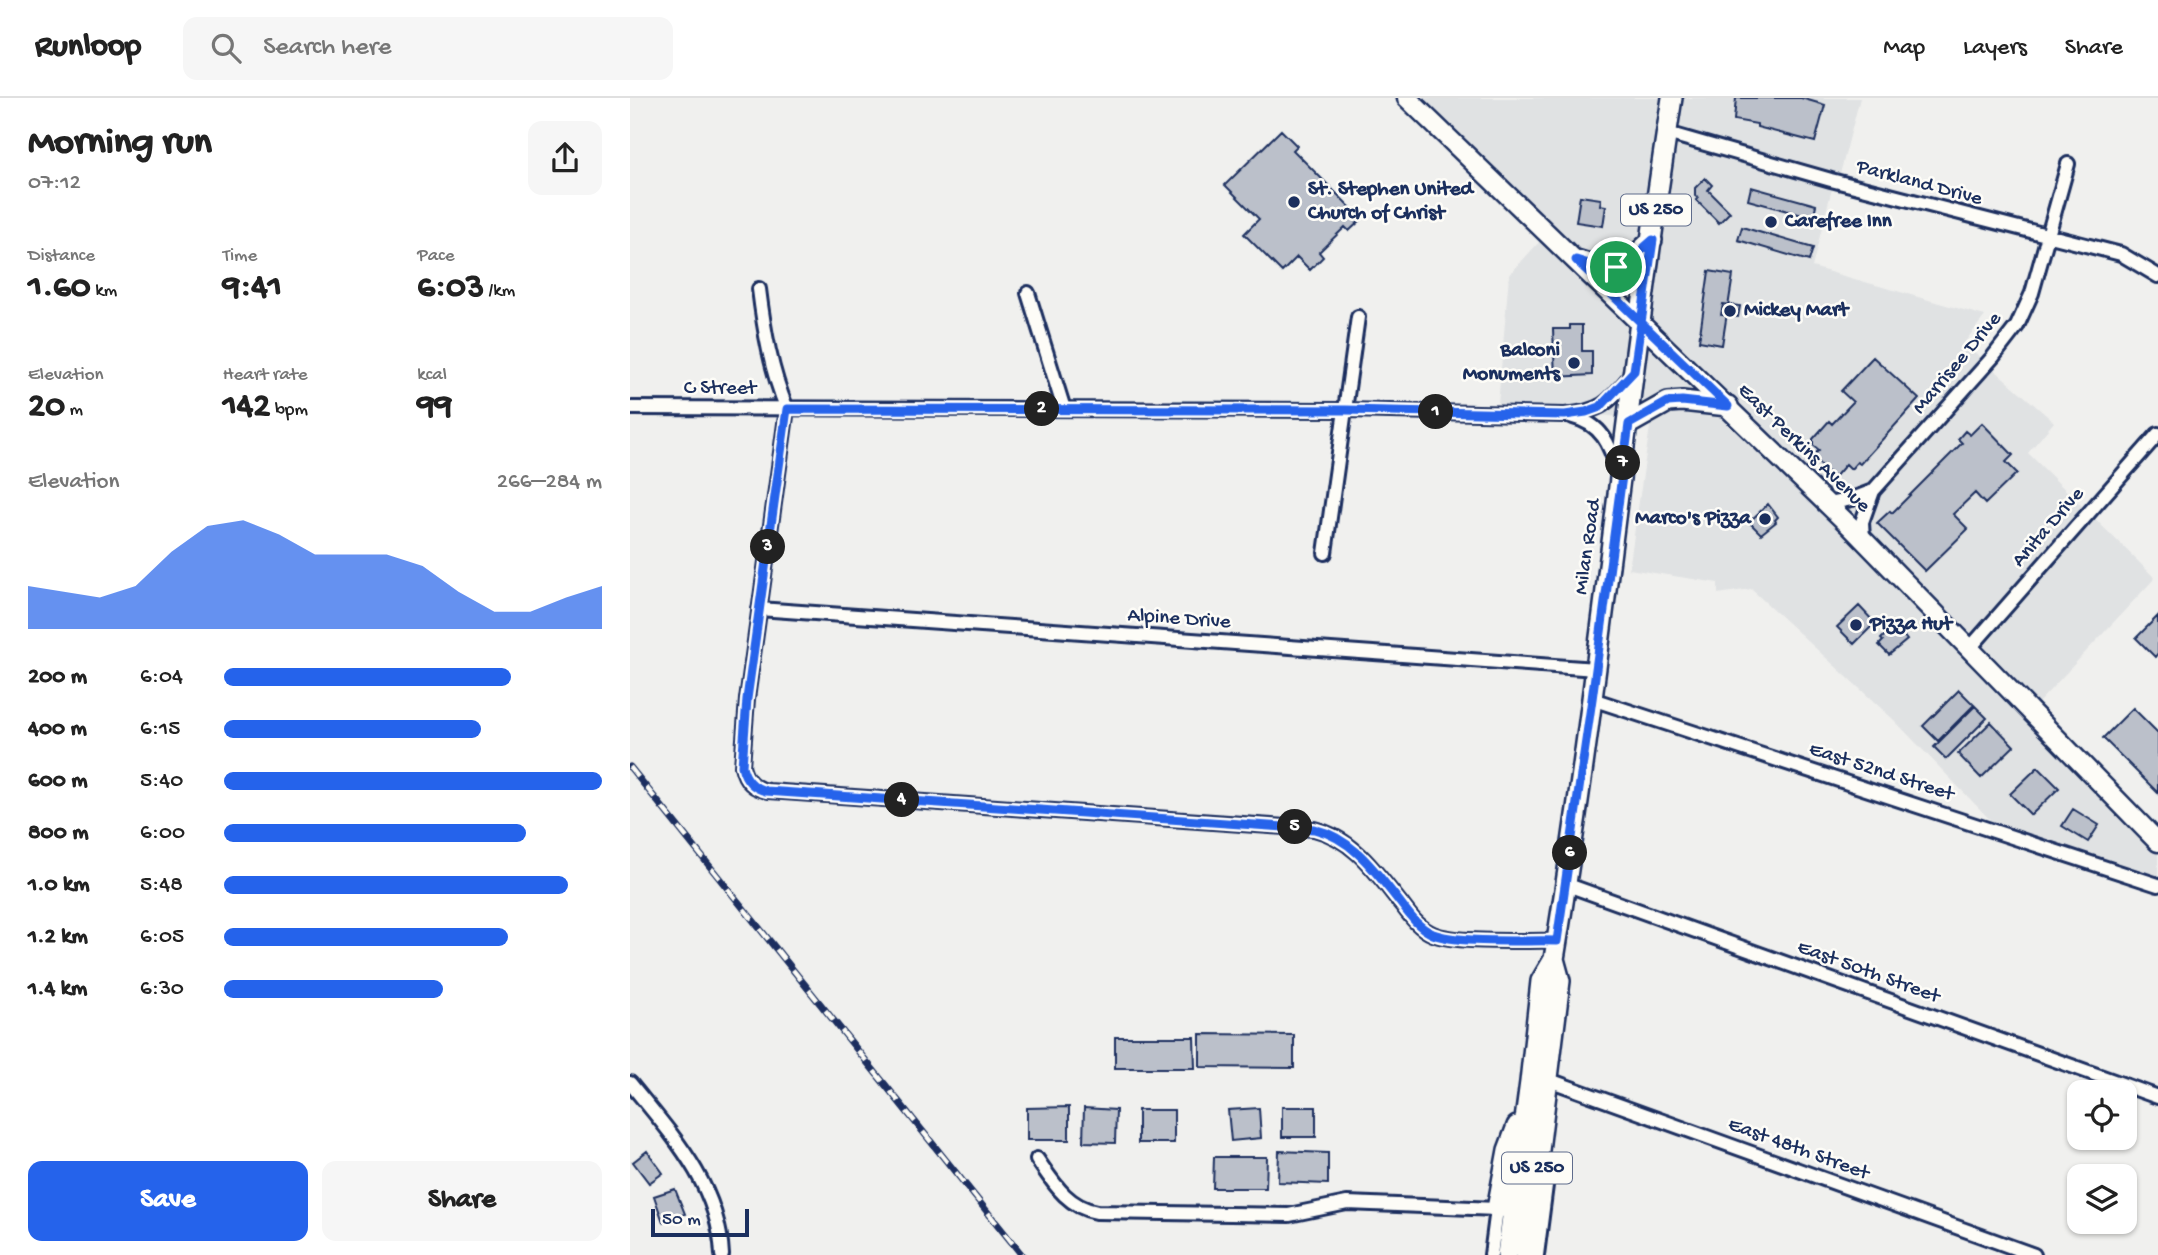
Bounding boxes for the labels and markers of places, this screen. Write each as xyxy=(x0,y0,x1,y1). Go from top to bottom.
place label: St. Stephen United Church of Christ xyxy=(1307,178,1475,227)
marker: St. Stephen United Church of Christ xyxy=(1286,194,1302,210)
place label: Carefree Inn xyxy=(1784,210,1893,235)
marker: Carefree Inn xyxy=(1763,214,1779,230)
pin xyxy=(1586,237,1646,297)
place label: Mickey Mart xyxy=(1744,299,1850,324)
marker: Mickey Mart xyxy=(1722,303,1738,319)
place label: Balconi Monuments xyxy=(1463,339,1561,388)
marker: Balconi Monuments xyxy=(1566,355,1582,371)
pin: 2 xyxy=(1024,392,1060,426)
pin: 1 xyxy=(1418,394,1454,430)
pin: 7 xyxy=(1606,446,1640,480)
place label: Marco's Pizza xyxy=(1635,507,1752,532)
marker: Marco's Pizza xyxy=(1757,511,1773,527)
pin: 3 xyxy=(750,530,786,564)
place label: Pizza Hut xyxy=(1869,613,1954,638)
marker: Pizza Hut xyxy=(1848,617,1864,633)
pin: 4 xyxy=(884,782,920,818)
pin: 5 xyxy=(1278,810,1312,844)
pin: 6 xyxy=(1552,836,1588,870)

